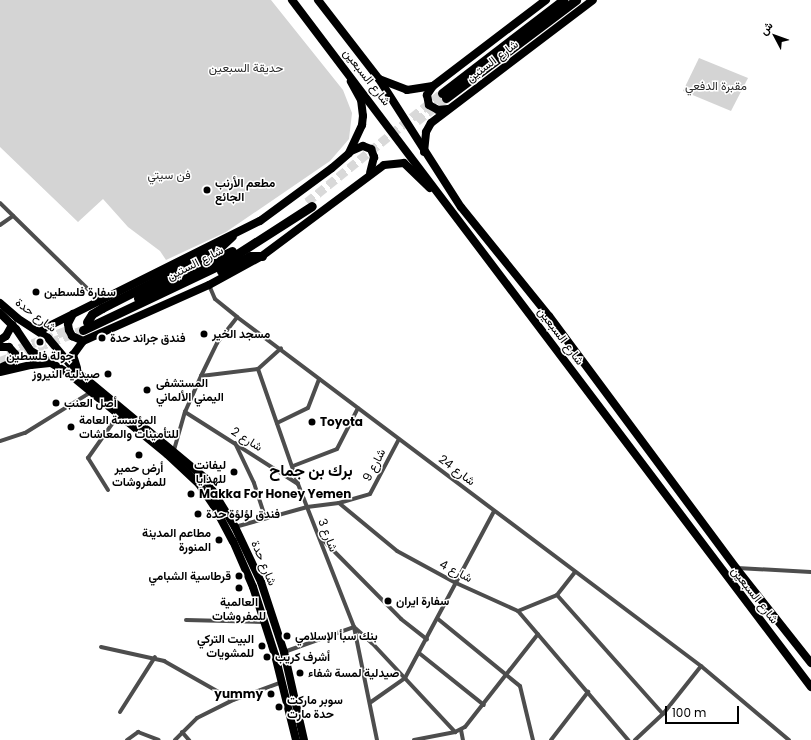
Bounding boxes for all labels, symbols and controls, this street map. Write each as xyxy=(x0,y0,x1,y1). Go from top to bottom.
north arrow xyxy=(755,16,795,56)
text: ش xyxy=(756,18,776,38)
street label: شارع الستين xyxy=(463,37,521,85)
street label: شارع السبعين xyxy=(340,46,394,108)
park label: حديقة السبعين xyxy=(209,61,283,75)
park label: مقبرة الدفعي xyxy=(685,79,747,93)
park label: فن سيتي xyxy=(147,168,191,182)
place label: مطعم الأرنب الجائع xyxy=(215,176,275,204)
marker: مطعم الأرنب الجائع xyxy=(202,185,212,195)
street label: شارع الستين xyxy=(164,243,226,283)
place label: سفارة فلسطين xyxy=(44,285,116,299)
marker: سفارة فلسطين xyxy=(31,287,41,297)
street label: شارع حدة xyxy=(13,295,59,335)
street label: شارع السبعين xyxy=(535,304,587,368)
place label: مسجد الخير xyxy=(212,327,270,341)
marker: مسجد الخير xyxy=(199,329,209,339)
place label: فندق جراند حدة xyxy=(110,331,186,345)
marker: فندق جراند حدة xyxy=(97,333,107,343)
marker: جولة فلسطين xyxy=(35,337,45,347)
place label: جولة فلسطين xyxy=(6,349,74,363)
place label: صيدلية النيروز xyxy=(32,367,100,381)
marker: صيدلية النيروز xyxy=(103,369,113,379)
place label: المستشفى اليمني الألماني xyxy=(156,376,224,404)
marker: المستشفى اليمني الألماني xyxy=(141,384,153,396)
place label: أصل العنب xyxy=(64,396,117,410)
marker: أصل العنب xyxy=(51,398,61,408)
place label: المؤسسة العامة للتأمينات والمعاشات xyxy=(79,413,179,441)
place label: Toyota xyxy=(320,415,363,429)
marker: Toyota xyxy=(307,417,317,427)
marker: المؤسسة العامة للتأمينات والمعاشات xyxy=(66,422,76,432)
street label: شارع 2 xyxy=(229,424,265,454)
street label: شارع 9 xyxy=(359,446,389,484)
marker: أرض حمير للمفروشات xyxy=(134,450,144,460)
street label: شارع 24 xyxy=(436,452,478,488)
place label: ليفانت للهدايا xyxy=(194,458,226,486)
place label: أرض حمير للمفروشات xyxy=(112,461,166,489)
district label: برك بن جماح xyxy=(269,461,353,481)
marker: ليفانت للهدايا xyxy=(229,467,239,477)
place label: Makka For Honey Yemen xyxy=(199,487,351,501)
marker: Makka For Honey Yemen xyxy=(186,489,196,499)
place label: فندق لؤلؤة حدة xyxy=(206,507,280,521)
marker: فندق لؤلؤة حدة xyxy=(193,509,203,519)
street label: شارع 3 xyxy=(315,516,341,554)
place label: مطاعم المدينة المنورة xyxy=(142,526,211,554)
marker: مطاعم المدينة المنورة xyxy=(214,535,224,545)
street label: شارع حدة xyxy=(248,538,280,588)
street label: شارع 4 xyxy=(437,557,475,585)
street label: شارع السبعين xyxy=(728,564,782,626)
place label: قرطاسية الشبامي xyxy=(149,569,231,583)
marker: قرطاسية الشبامي xyxy=(234,571,244,581)
marker: العالمية للمفروشات xyxy=(234,583,244,593)
place label: سفارة ايران xyxy=(396,594,449,608)
place label: العالمية للمفروشات xyxy=(212,595,266,623)
marker: سفارة ايران xyxy=(383,596,393,606)
place label: بنك سبأ الإسلامي xyxy=(295,629,378,643)
marker: بنك سبأ الإسلامي xyxy=(282,631,292,641)
place label: البيت التركي للمشويات xyxy=(197,632,254,660)
marker: البيت التركي للمشويات xyxy=(257,641,267,651)
place label: أشرف كريب xyxy=(275,650,330,664)
marker: أشرف كريب xyxy=(262,652,272,662)
place label: صيدلية لمسة شفاء xyxy=(308,666,399,680)
marker: صيدلية لمسة شفاء xyxy=(295,668,305,678)
place label: yummy xyxy=(214,687,263,701)
marker: yummy xyxy=(266,689,276,699)
place label: سوبر ماركت حدة مارت xyxy=(287,693,343,721)
scale bar xyxy=(667,698,741,724)
marker: سوبر ماركت حدة مارت xyxy=(274,702,284,712)
text: 100 m xyxy=(672,704,706,721)

